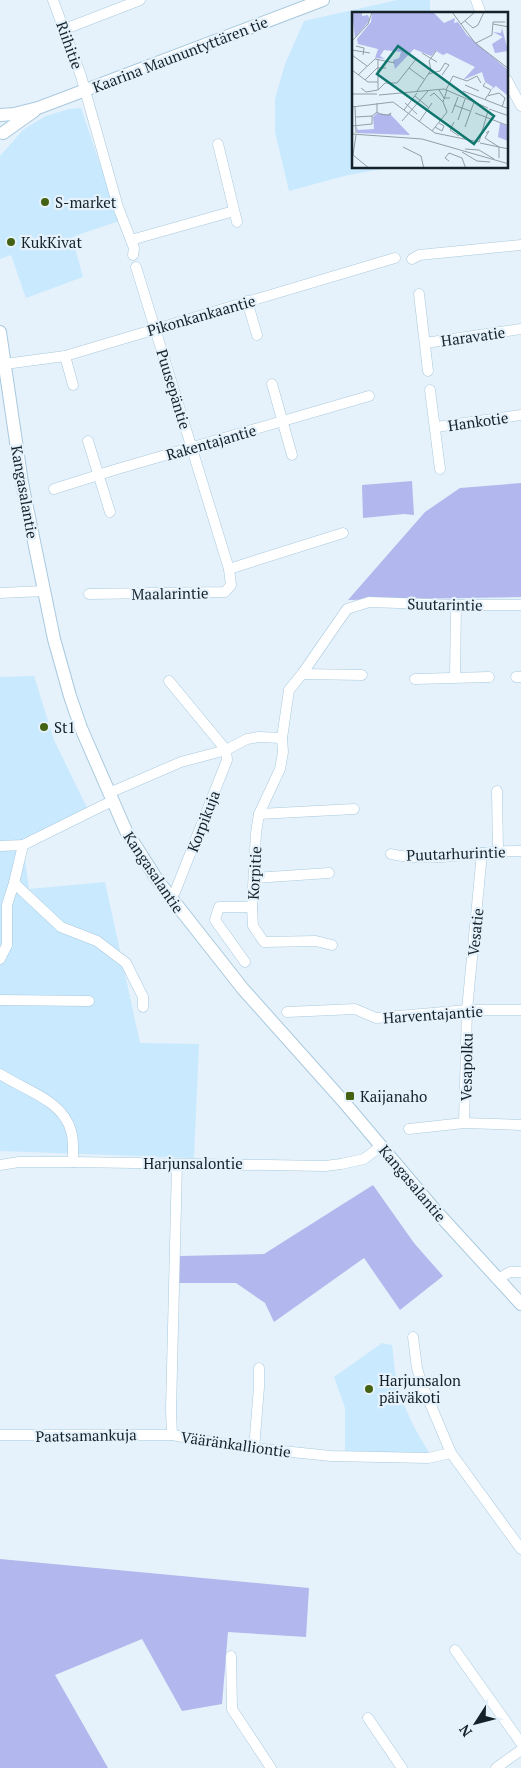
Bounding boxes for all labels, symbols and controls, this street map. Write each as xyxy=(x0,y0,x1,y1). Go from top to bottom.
street label: Kaarina Maununtyttären tie xyxy=(90,11,270,97)
inset map xyxy=(352,12,508,169)
street label: Riihitie xyxy=(52,18,88,72)
place label: S-market xyxy=(55,192,117,212)
marker: S-market xyxy=(39,196,51,208)
place label: KukKivat xyxy=(21,232,82,252)
marker: KukKivat xyxy=(5,236,17,248)
street label: Pikonkankaantie xyxy=(144,290,258,340)
street label: Haravatie xyxy=(440,322,506,350)
street label: Puusepäntie xyxy=(152,346,196,432)
street label: Hankotie xyxy=(447,407,509,435)
street label: Rakentajantie xyxy=(164,420,258,464)
street label: Kangasalantie xyxy=(7,444,43,540)
street label: Maalarintie xyxy=(131,582,209,604)
street label: Suutarintie xyxy=(407,593,483,615)
place label: St1 xyxy=(54,717,76,737)
marker: St1 xyxy=(38,721,50,733)
street label: Korpikuja xyxy=(182,787,224,855)
street label: Kangasalantie xyxy=(119,827,189,917)
street label: Puutarhurintie xyxy=(406,841,506,865)
street label: Korpitie xyxy=(243,846,265,900)
street label: Vesatie xyxy=(463,907,487,957)
street label: Harventajantie xyxy=(382,1001,484,1027)
street label: Vesapolku xyxy=(455,1032,477,1101)
place label: Kaijanaho xyxy=(360,1086,427,1106)
marker: Kaijanaho xyxy=(344,1090,356,1102)
street label: Kangasalantie xyxy=(375,1140,451,1226)
street label: Harjunsalontie xyxy=(143,1153,243,1173)
place label: Harjunsalon päiväkoti xyxy=(379,1370,461,1407)
marker: Harjunsalon päiväkoti xyxy=(363,1383,375,1395)
street label: Paatsamankuja xyxy=(35,1424,137,1446)
street label: Vääränkalliontie xyxy=(180,1426,292,1462)
north arrow xyxy=(451,1698,501,1748)
text: N xyxy=(454,1721,476,1741)

